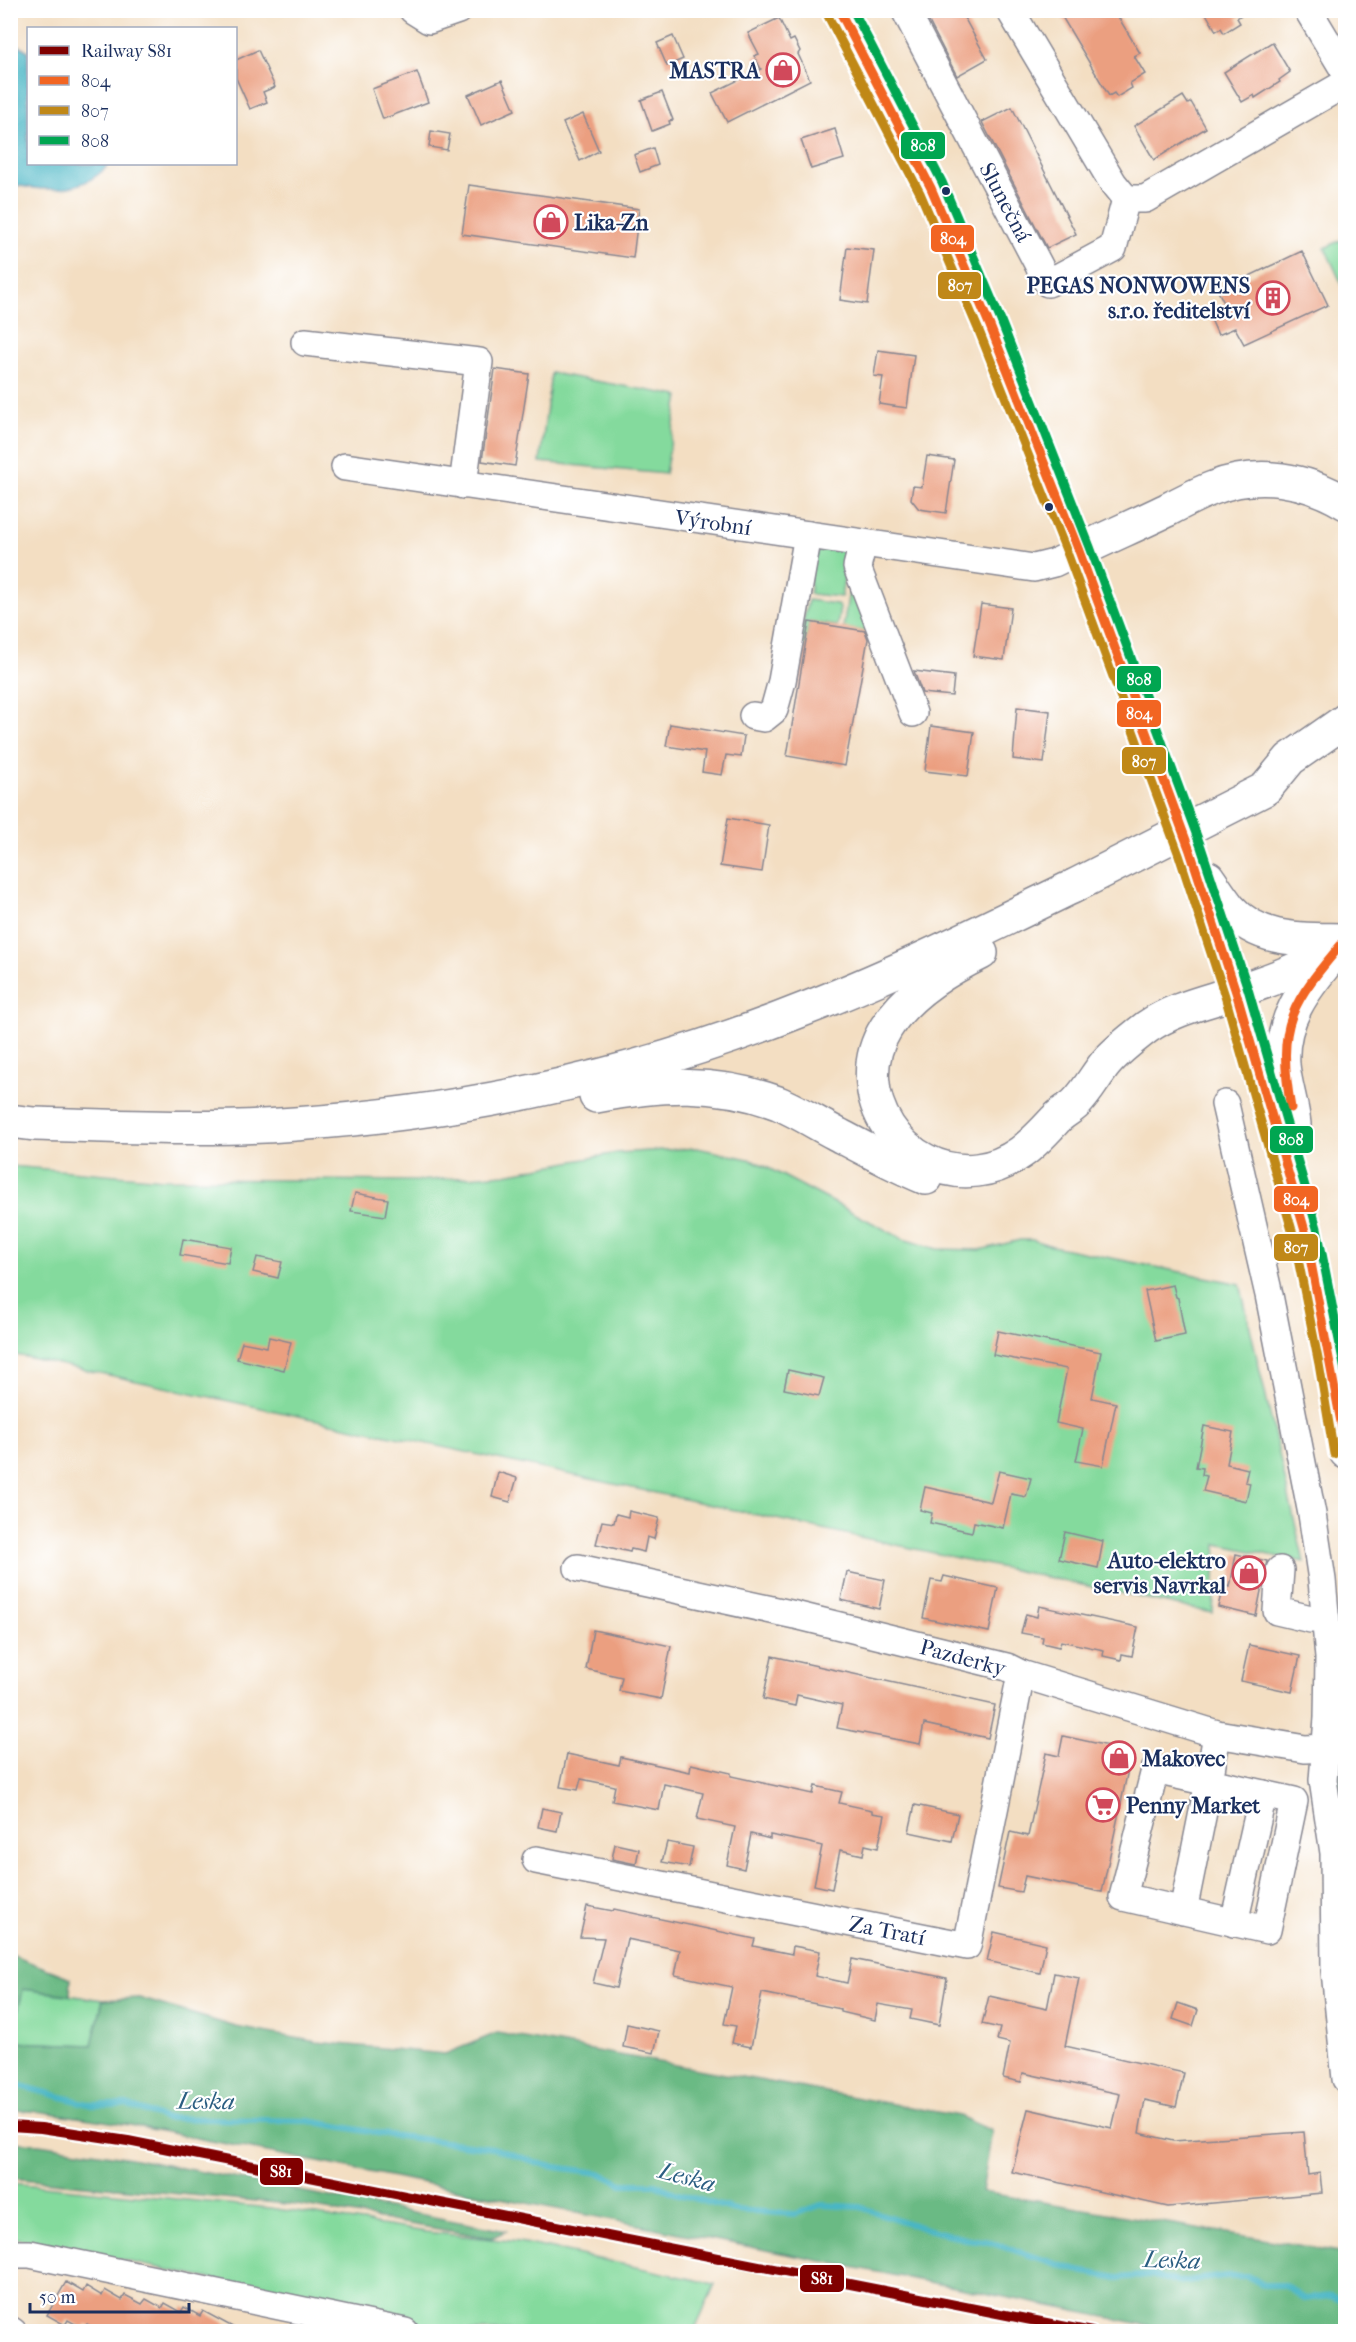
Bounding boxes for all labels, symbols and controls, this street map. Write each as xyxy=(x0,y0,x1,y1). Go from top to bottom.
legend xyxy=(27,27,237,165)
text: Railway S81 xyxy=(81,41,172,62)
shop icon: MASTRA xyxy=(765,52,801,88)
place label: MASTRA xyxy=(668,58,761,84)
text: 804 xyxy=(81,71,111,92)
text: 807 xyxy=(81,101,109,122)
text: 808 xyxy=(81,131,109,152)
line badge: 808 xyxy=(900,131,946,160)
text: 808 xyxy=(911,136,935,155)
street label: Slunečná xyxy=(973,158,1037,247)
unlabelled marker xyxy=(940,185,952,197)
shop icon: Lika-Zn xyxy=(533,204,569,240)
place label: Lika-Zn xyxy=(574,210,649,236)
line badge: 804 xyxy=(930,224,975,253)
text: 804 xyxy=(940,229,968,249)
line badge: 807 xyxy=(937,271,982,300)
place label: PEGAS NONWOWENS s.r.o. ředitelství xyxy=(1026,273,1251,324)
text: 807 xyxy=(948,276,973,295)
building icon: PEGAS NONWOWENS s.r.o. ředitelství xyxy=(1255,280,1291,316)
unlabelled marker xyxy=(1043,501,1055,513)
street label: Výrobní xyxy=(672,505,753,541)
line badge: 808 xyxy=(1116,665,1162,693)
text: 808 xyxy=(1127,670,1151,689)
line badge: 804 xyxy=(1116,699,1162,728)
text: 804 xyxy=(1126,704,1154,724)
line badge: 807 xyxy=(1121,746,1167,775)
text: 807 xyxy=(1132,752,1157,771)
line badge: 808 xyxy=(1269,1125,1314,1154)
text: 808 xyxy=(1279,1130,1303,1149)
line badge: 804 xyxy=(1273,1185,1319,1213)
text: 804 xyxy=(1283,1190,1311,1210)
line badge: 807 xyxy=(1273,1233,1319,1262)
text: 807 xyxy=(1284,1238,1309,1257)
place label: Auto-elektro servis Navrkal xyxy=(1094,1548,1227,1599)
shop icon: Auto-elektro servis Navrkal xyxy=(1231,1555,1267,1591)
street label: Pazderky xyxy=(917,1634,1010,1682)
shop icon: Makovec xyxy=(1101,1740,1137,1776)
place label: Makovec xyxy=(1141,1746,1225,1772)
supermarket icon: Penny Market xyxy=(1085,1787,1121,1823)
place label: Penny Market xyxy=(1126,1793,1261,1819)
street label: Za Tratí xyxy=(847,1911,928,1951)
water label: Leska xyxy=(175,2086,235,2115)
water label: Leska xyxy=(654,2156,718,2198)
line badge: S81 xyxy=(259,2157,304,2186)
text: S81 xyxy=(270,2162,292,2181)
water label: Leska xyxy=(1141,2245,1201,2275)
line badge: S81 xyxy=(799,2264,845,2293)
text: S81 xyxy=(811,2269,833,2288)
scale bar xyxy=(30,2276,189,2314)
text: 50 m xyxy=(39,2287,76,2308)

